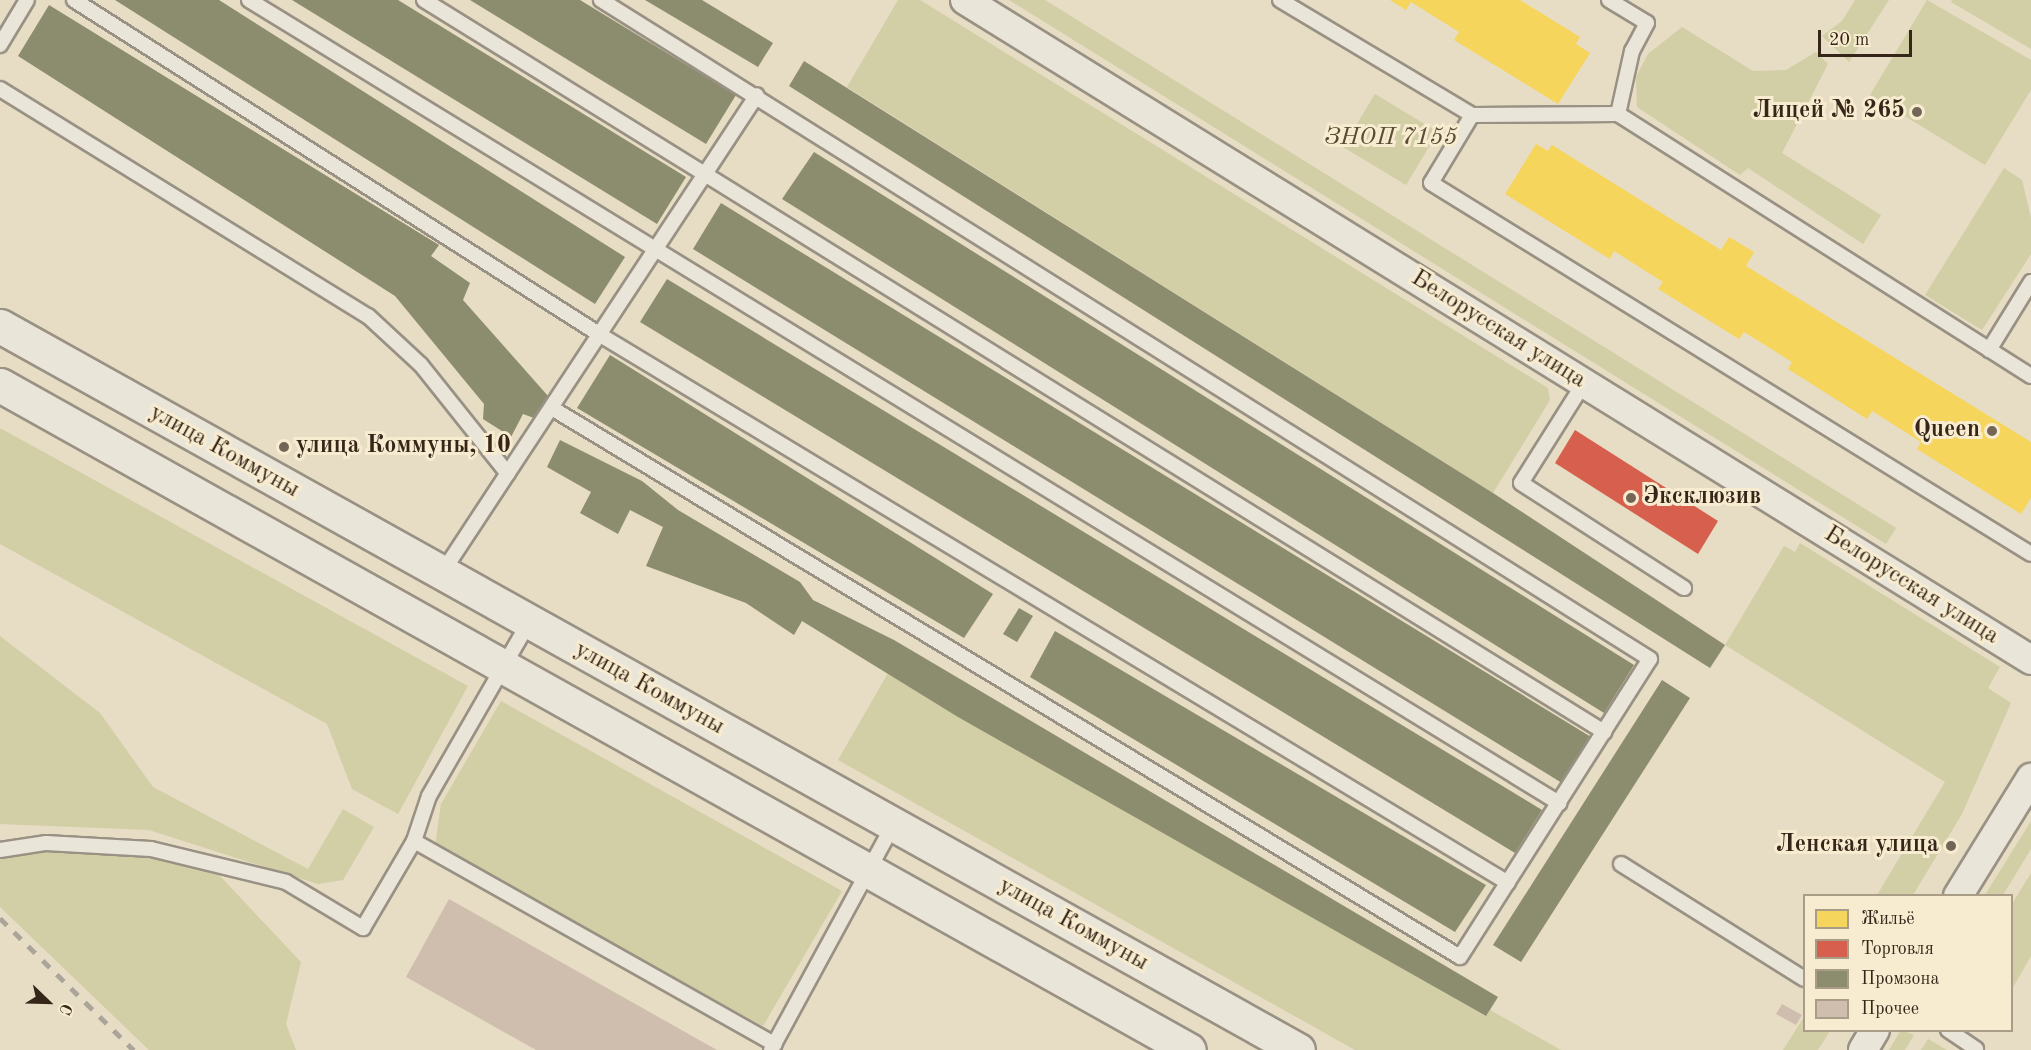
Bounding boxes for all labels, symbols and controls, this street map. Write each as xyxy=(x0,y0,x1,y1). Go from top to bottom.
scale bar xyxy=(1821,18,1916,56)
text: 20 m xyxy=(1829,31,1869,49)
place label: Лицей № 265 xyxy=(1753,98,1905,126)
marker: Лицей № 265 xyxy=(1910,105,1924,119)
park label: ЗНОП 7155 xyxy=(1325,125,1457,153)
street label: Белорусская улица xyxy=(1405,265,1591,395)
street label: улица Коммуны xyxy=(144,399,304,505)
place label: Queen xyxy=(1914,417,1980,445)
marker: Queen xyxy=(1985,424,1999,438)
place label: улица Коммуны, 10 xyxy=(296,433,511,461)
marker: улица Коммуны, 10 xyxy=(277,440,291,454)
place label: Эксклюзив xyxy=(1643,484,1761,512)
marker: Эксклюзив xyxy=(1624,491,1638,505)
street label: Белорусская улица xyxy=(1818,521,2004,651)
street label: улица Коммуны xyxy=(569,636,729,742)
place label: Ленская улица xyxy=(1776,832,1939,860)
marker: Ленская улица xyxy=(1944,839,1958,853)
street label: улица Коммуны xyxy=(993,872,1153,978)
legend xyxy=(1803,894,2013,1032)
text: Жильё xyxy=(1861,910,1915,928)
text: Торговля xyxy=(1861,940,1934,958)
text: Промзона xyxy=(1861,970,1939,988)
north arrow xyxy=(18,972,78,1032)
text: Прочее xyxy=(1861,1000,1919,1018)
text: С xyxy=(55,1001,74,1017)

